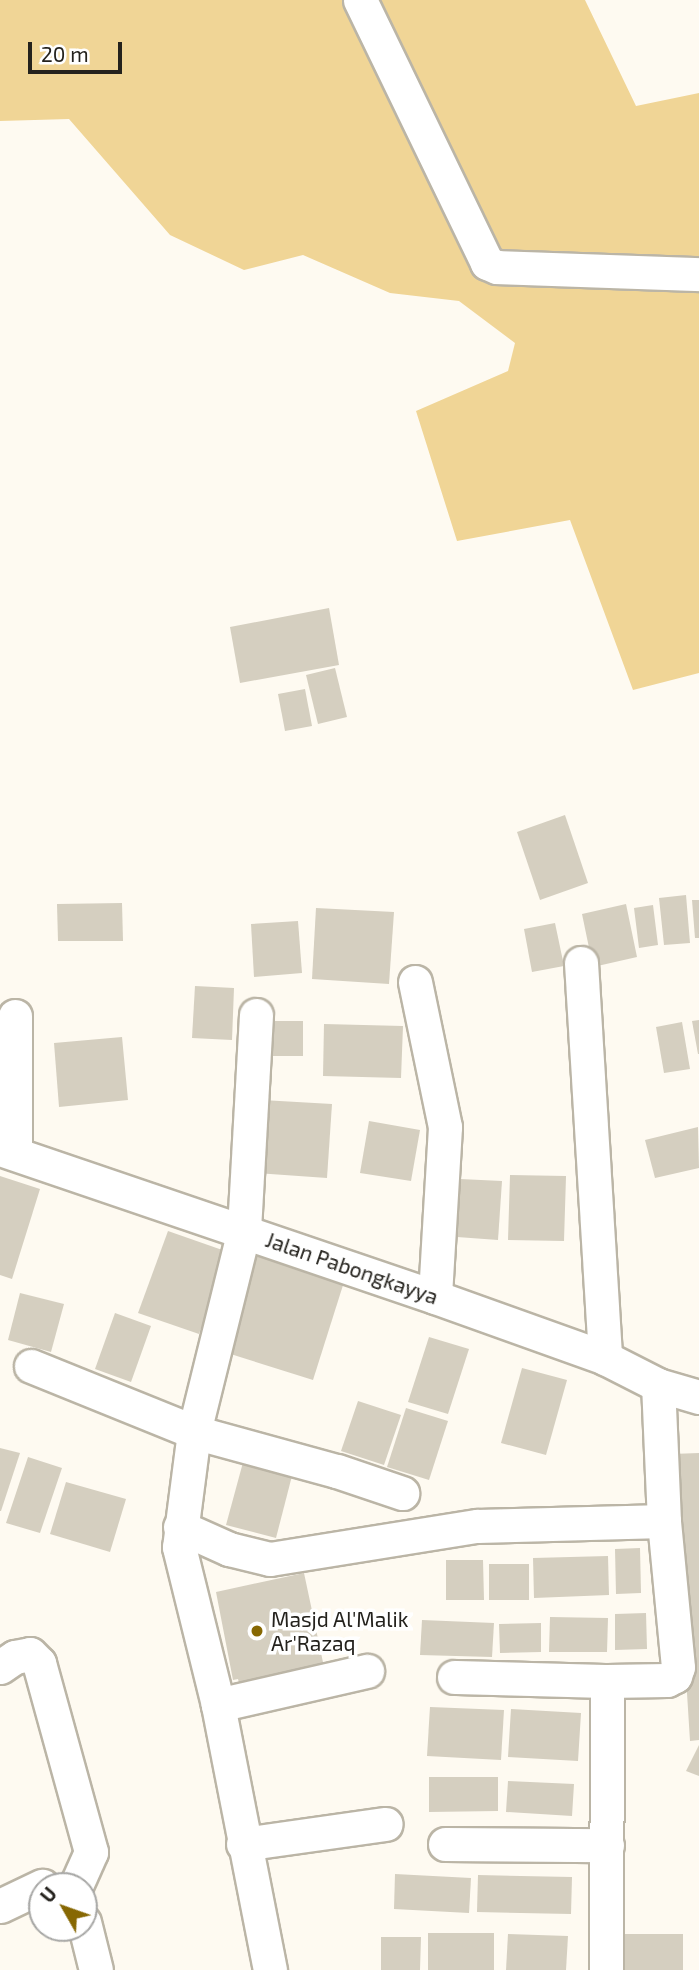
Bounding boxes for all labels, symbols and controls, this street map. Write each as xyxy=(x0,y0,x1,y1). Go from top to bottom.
scale bar xyxy=(32,28,126,72)
text: 20 m xyxy=(41,41,89,66)
street label: Jalan Pabongkayya xyxy=(262,1227,442,1309)
place label: Masjd Al'Malik Ar'Razaq xyxy=(271,1606,409,1656)
marker: Masjd Al'Malik Ar'Razaq xyxy=(249,1623,265,1639)
north arrow xyxy=(28,1872,98,1942)
text: U xyxy=(35,1882,61,1907)

